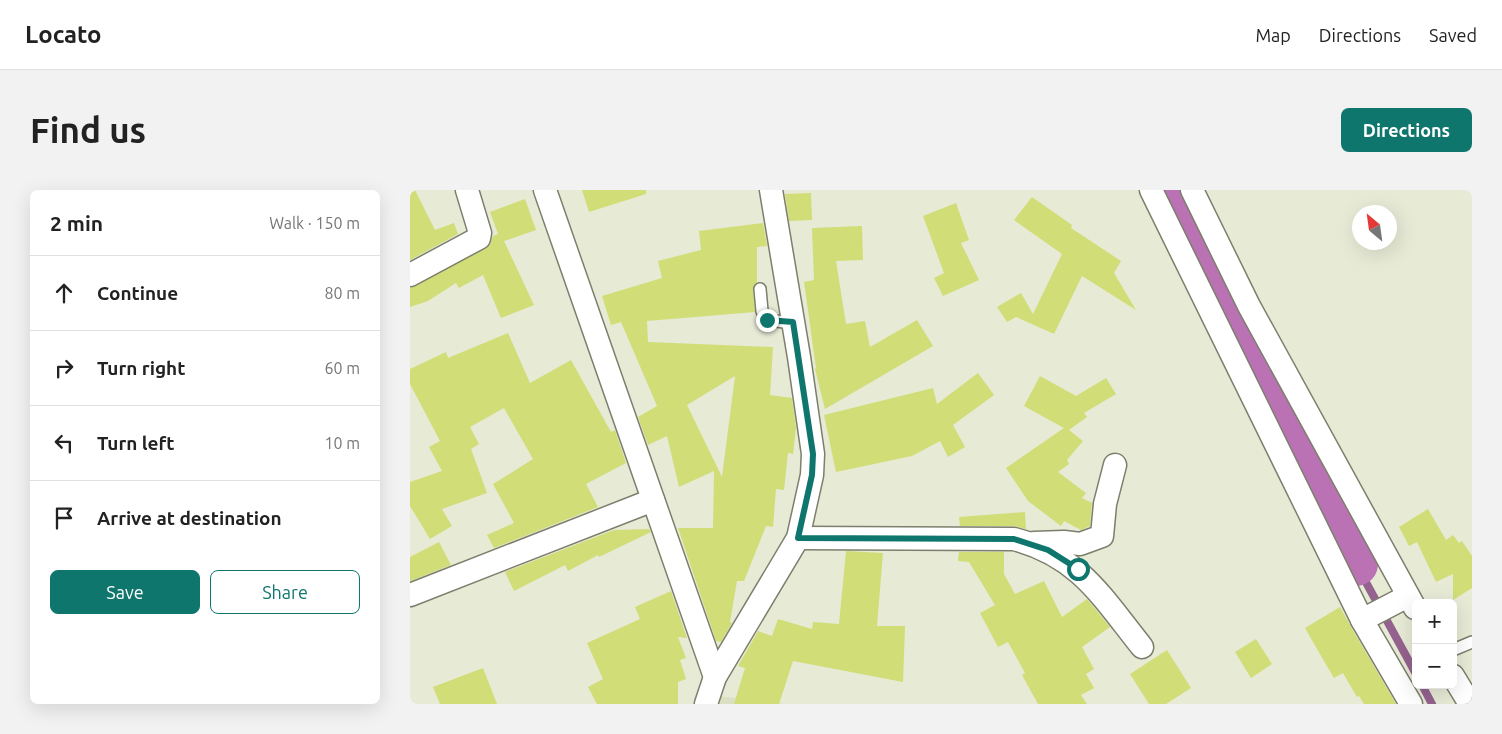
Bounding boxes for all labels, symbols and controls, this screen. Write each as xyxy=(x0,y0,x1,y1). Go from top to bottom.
text: Locato xyxy=(25,21,101,48)
text: Map xyxy=(1255,25,1291,45)
text: Directions xyxy=(1319,25,1401,45)
text: Saved xyxy=(1429,25,1477,45)
button: Directions xyxy=(1341,108,1472,152)
text: Find us xyxy=(30,110,146,150)
north arrow xyxy=(1352,205,1397,250)
text: 2 min xyxy=(50,211,103,235)
text: Walk · 150 m xyxy=(269,214,360,232)
icon: ahead xyxy=(50,279,78,307)
text: Continue xyxy=(97,282,178,304)
text: 80 m xyxy=(324,284,360,302)
route end xyxy=(756,309,779,332)
icon: right xyxy=(50,354,78,382)
text: Turn right xyxy=(97,357,185,379)
text: 60 m xyxy=(324,359,360,377)
icon: left xyxy=(50,429,78,457)
text: Turn left xyxy=(97,432,175,454)
text: 10 m xyxy=(324,434,360,452)
icon: arrive xyxy=(50,504,78,532)
text: Arrive at destination xyxy=(97,507,282,529)
route start xyxy=(1067,558,1090,581)
button: Save xyxy=(50,570,200,614)
button: Share xyxy=(210,570,360,614)
map controls xyxy=(1412,599,1457,689)
button: + xyxy=(1412,599,1457,644)
button: − xyxy=(1412,644,1457,689)

